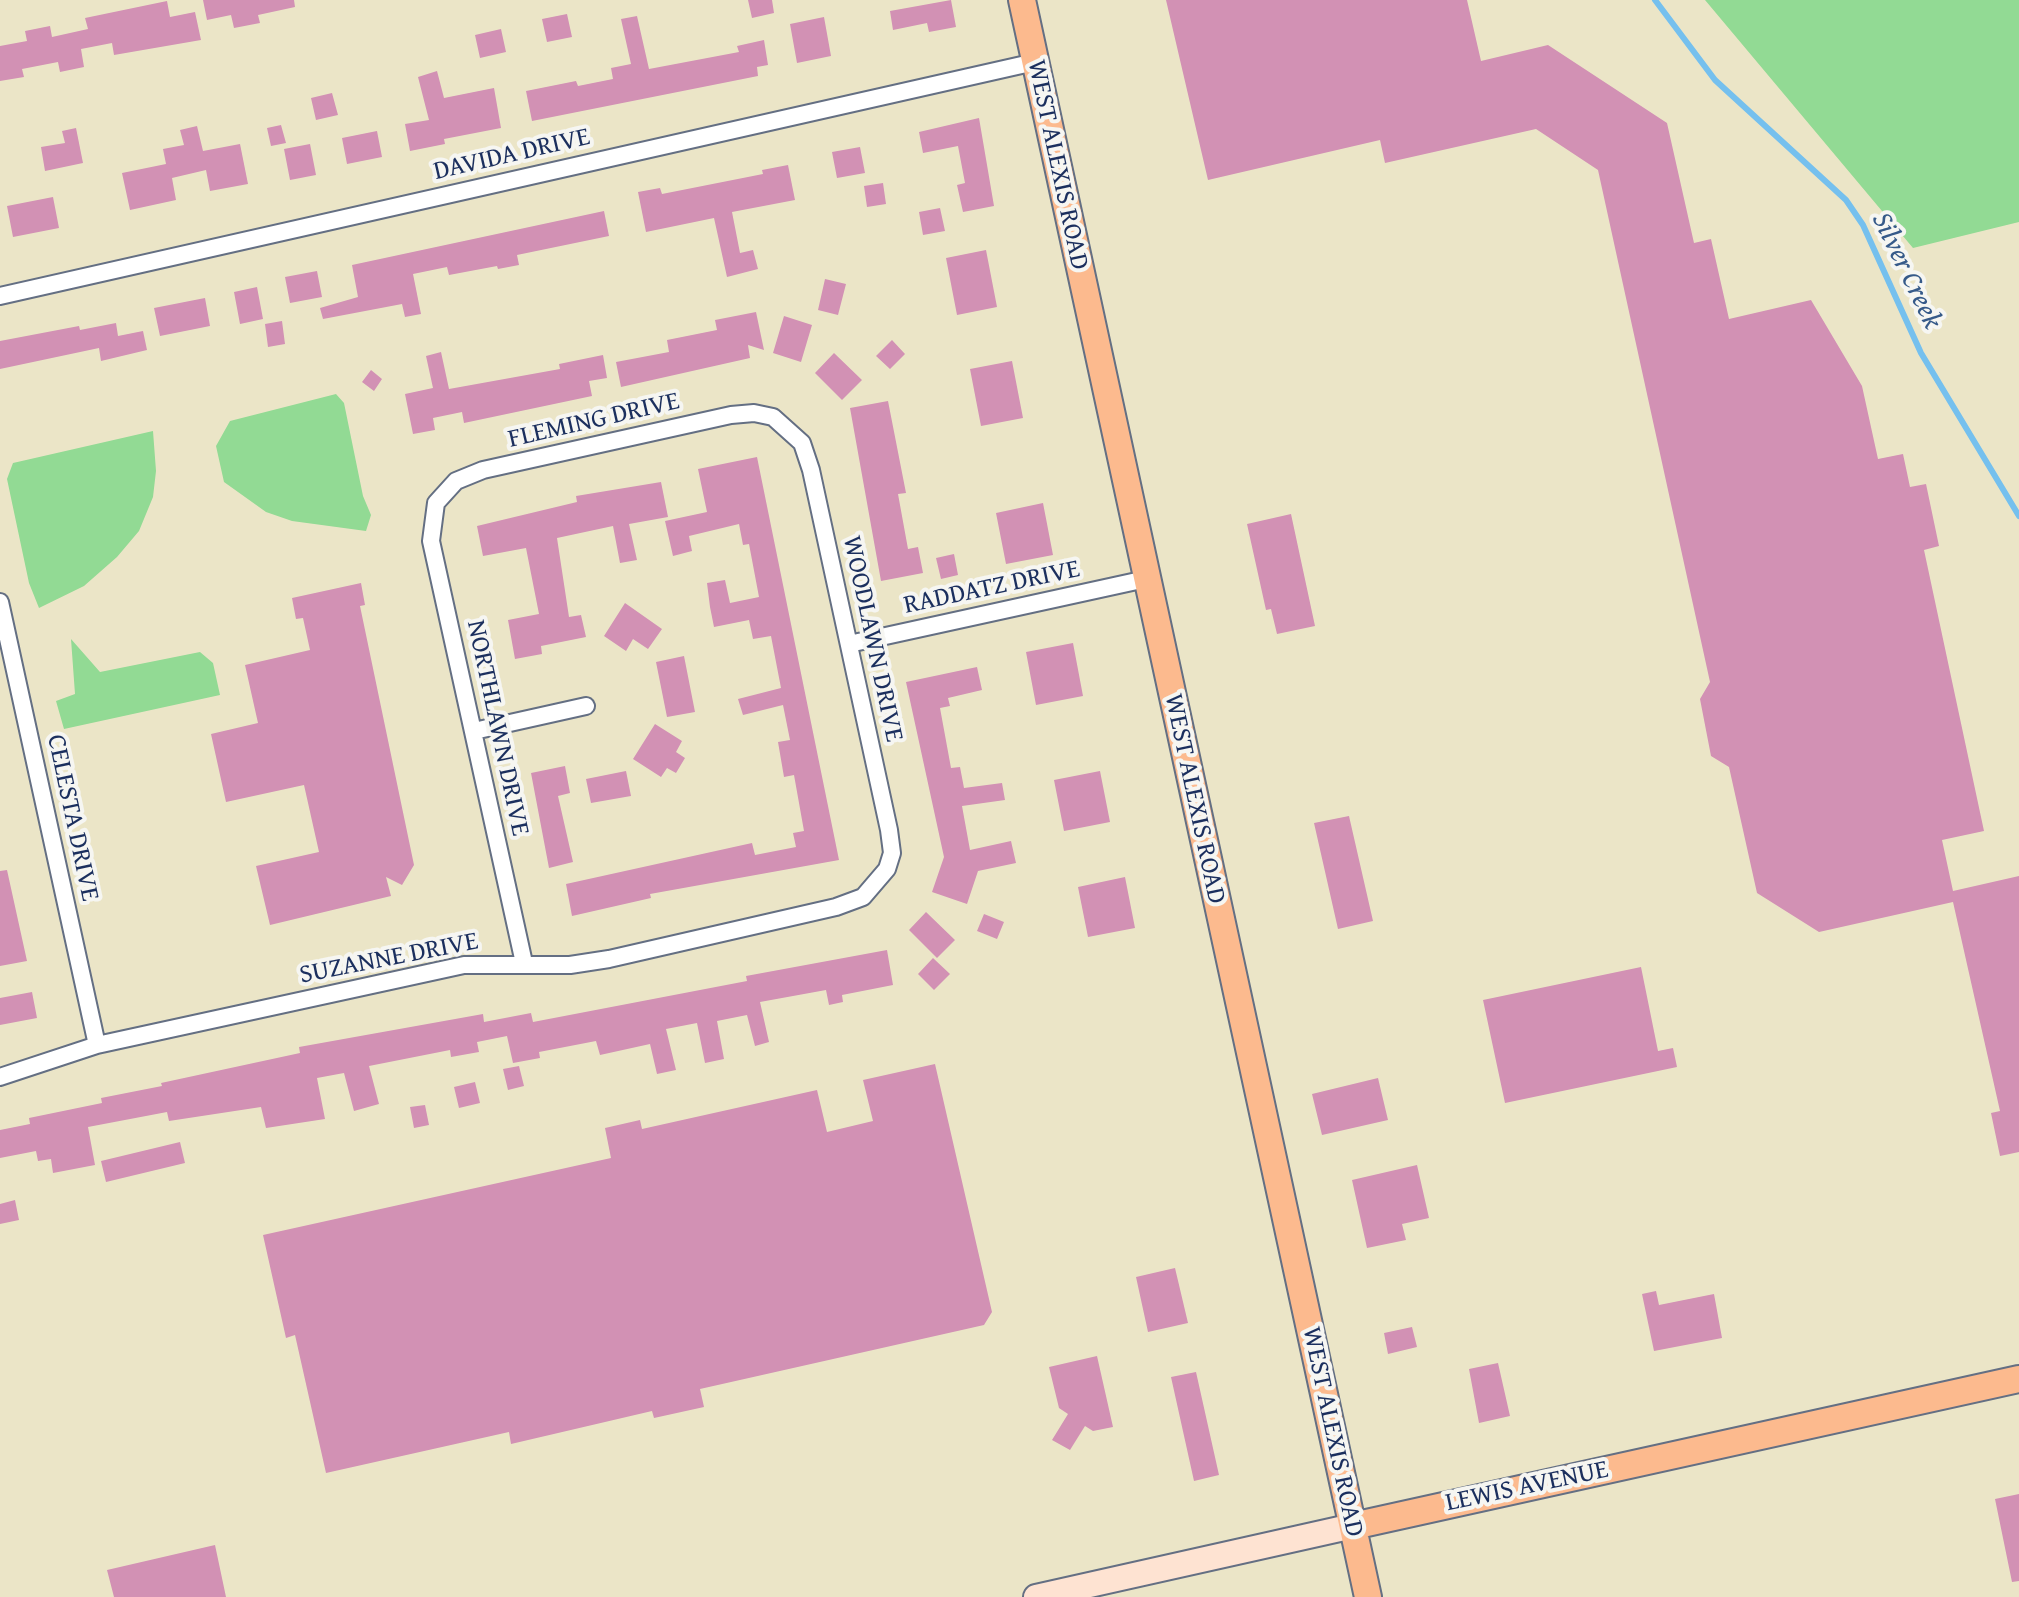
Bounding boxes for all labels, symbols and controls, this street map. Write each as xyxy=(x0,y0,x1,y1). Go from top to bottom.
street label: WEST ALEXIS ROAD xyxy=(1019,57,1095,273)
street label: DAVIDA DRIVE xyxy=(431,122,593,188)
water label: Silver Creek xyxy=(1863,207,1949,335)
street label: FLEMING DRIVE xyxy=(505,386,683,456)
street label: WOODLAWN DRIVE xyxy=(835,533,909,745)
street label: RADDATZ DRIVE xyxy=(901,554,1083,622)
street label: NORTHLAWN DRIVE xyxy=(459,617,535,839)
street label: WEST ALEXIS ROAD xyxy=(1156,691,1232,907)
street label: CELESTA DRIVE xyxy=(39,732,105,904)
street label: SUZANNE DRIVE xyxy=(297,926,481,992)
street label: WEST ALEXIS ROAD xyxy=(1294,1324,1370,1540)
street label: LEWIS AVENUE xyxy=(1443,1455,1611,1519)

